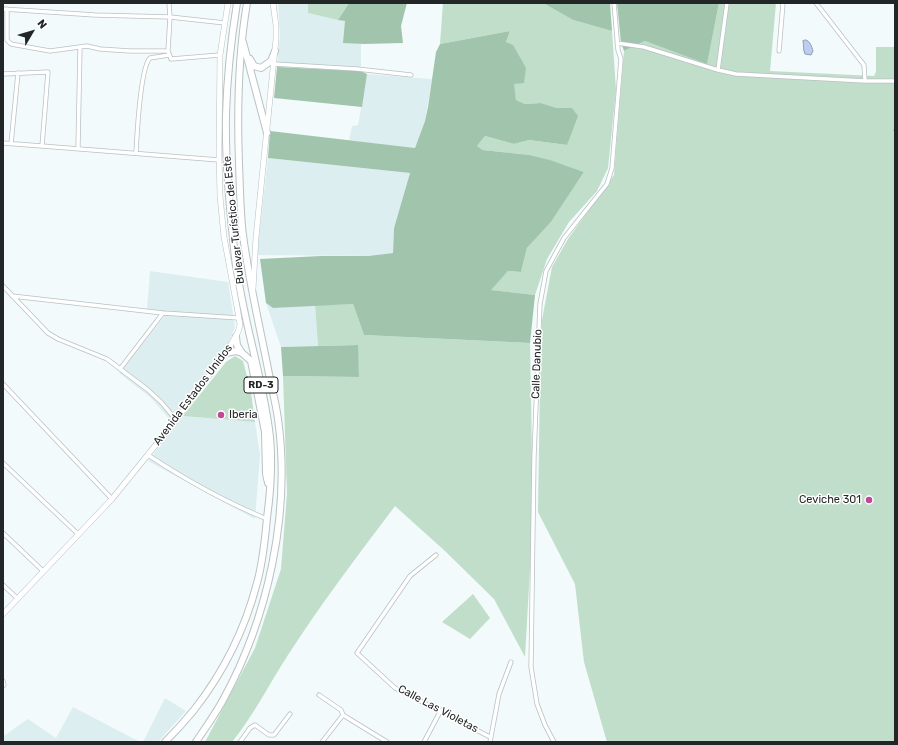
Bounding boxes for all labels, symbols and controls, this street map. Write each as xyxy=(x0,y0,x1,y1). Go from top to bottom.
north arrow xyxy=(12,12,52,52)
text: N xyxy=(34,17,49,31)
street label: Bulevar Turístico del Este xyxy=(221,155,247,285)
street label: Calle Danubio xyxy=(529,329,545,399)
street label: Avenida Estados Unidos xyxy=(151,342,235,448)
road number: RD-3 xyxy=(244,377,278,393)
place label: Iberia xyxy=(229,408,258,422)
marker: Iberia xyxy=(216,410,226,420)
place label: Ceviche 301 xyxy=(799,493,861,507)
marker: Ceviche 301 xyxy=(864,495,874,505)
street label: Calle Las Violetas xyxy=(396,682,480,736)

